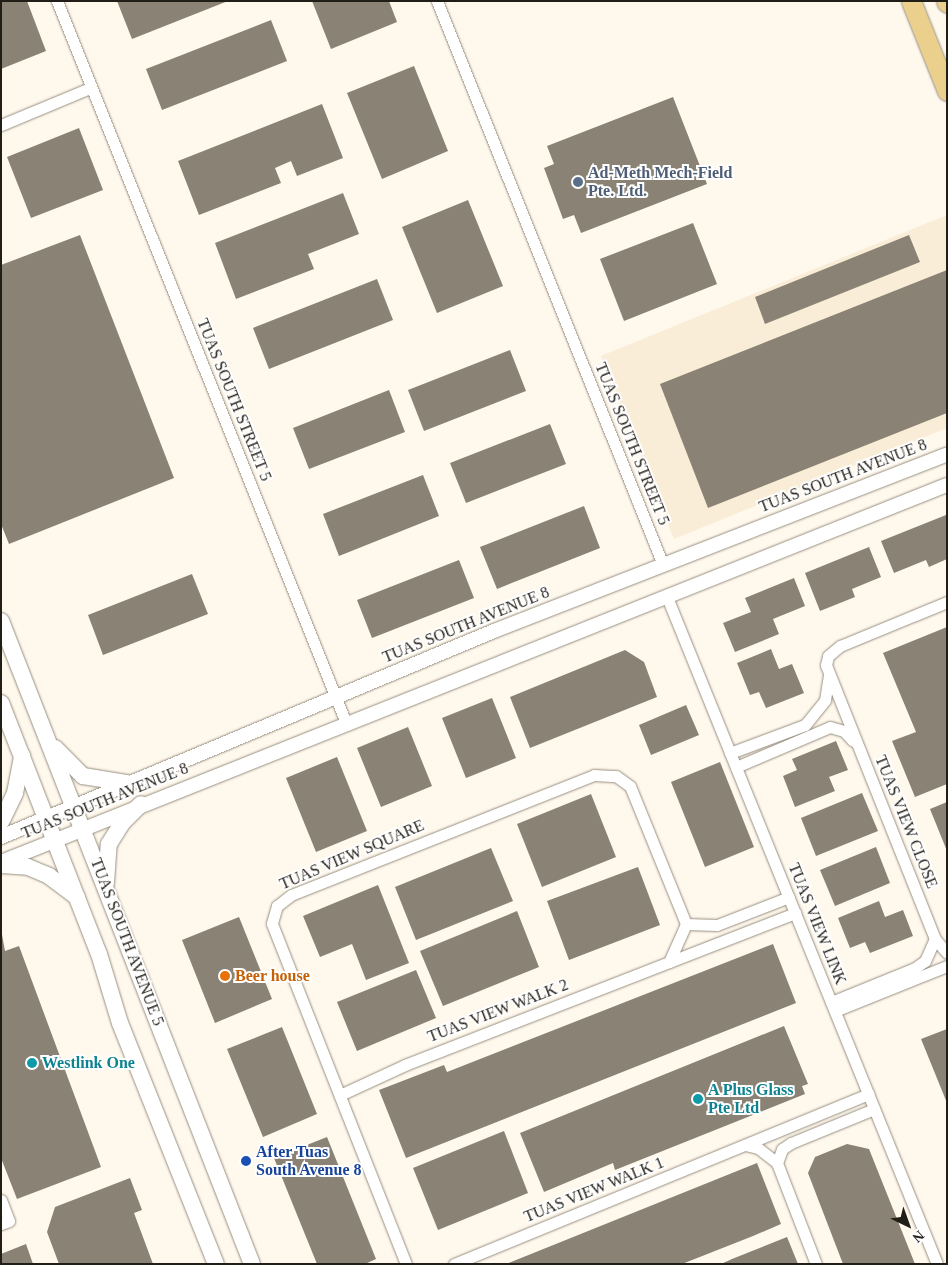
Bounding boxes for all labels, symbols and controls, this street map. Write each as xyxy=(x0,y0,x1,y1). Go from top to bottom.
place label: Ad-Meth Mech-Field Pte. Ltd. xyxy=(588,163,744,201)
marker: Ad-Meth Mech-Field Pte. Ltd. xyxy=(572,176,584,188)
street label: TUAS SOUTH STREET 5 xyxy=(193,317,275,483)
street label: TUAS SOUTH STREET 5 xyxy=(591,361,673,527)
street label: TUAS SOUTH AVENUE 8 xyxy=(758,436,928,516)
street label: TUAS SOUTH AVENUE 8 xyxy=(382,583,550,667)
street label: TUAS VIEW CLOSE xyxy=(872,756,940,888)
street label: TUAS SOUTH AVENUE 8 xyxy=(21,759,189,843)
street label: TUAS VIEW SQUARE xyxy=(281,818,423,892)
street label: TUAS SOUTH AVENUE 5 xyxy=(87,857,167,1027)
street label: TUAS VIEW LINK xyxy=(786,865,848,983)
place label: Beer house xyxy=(235,966,323,986)
marker: Beer house xyxy=(219,970,231,982)
street label: TUAS VIEW WALK 2 xyxy=(429,977,567,1045)
place label: Westlink One xyxy=(42,1053,145,1073)
marker: Westlink One xyxy=(26,1057,38,1069)
place label: A Plus Glass Pte Ltd xyxy=(708,1080,801,1118)
marker: A Plus Glass Pte Ltd xyxy=(692,1093,704,1105)
place label: After Tuas South Avenue 8 xyxy=(256,1142,378,1180)
marker: After Tuas South Avenue 8 xyxy=(240,1155,252,1167)
street label: TUAS VIEW WALK 1 xyxy=(526,1155,662,1225)
north arrow xyxy=(883,1200,933,1250)
text: N xyxy=(910,1228,927,1245)

